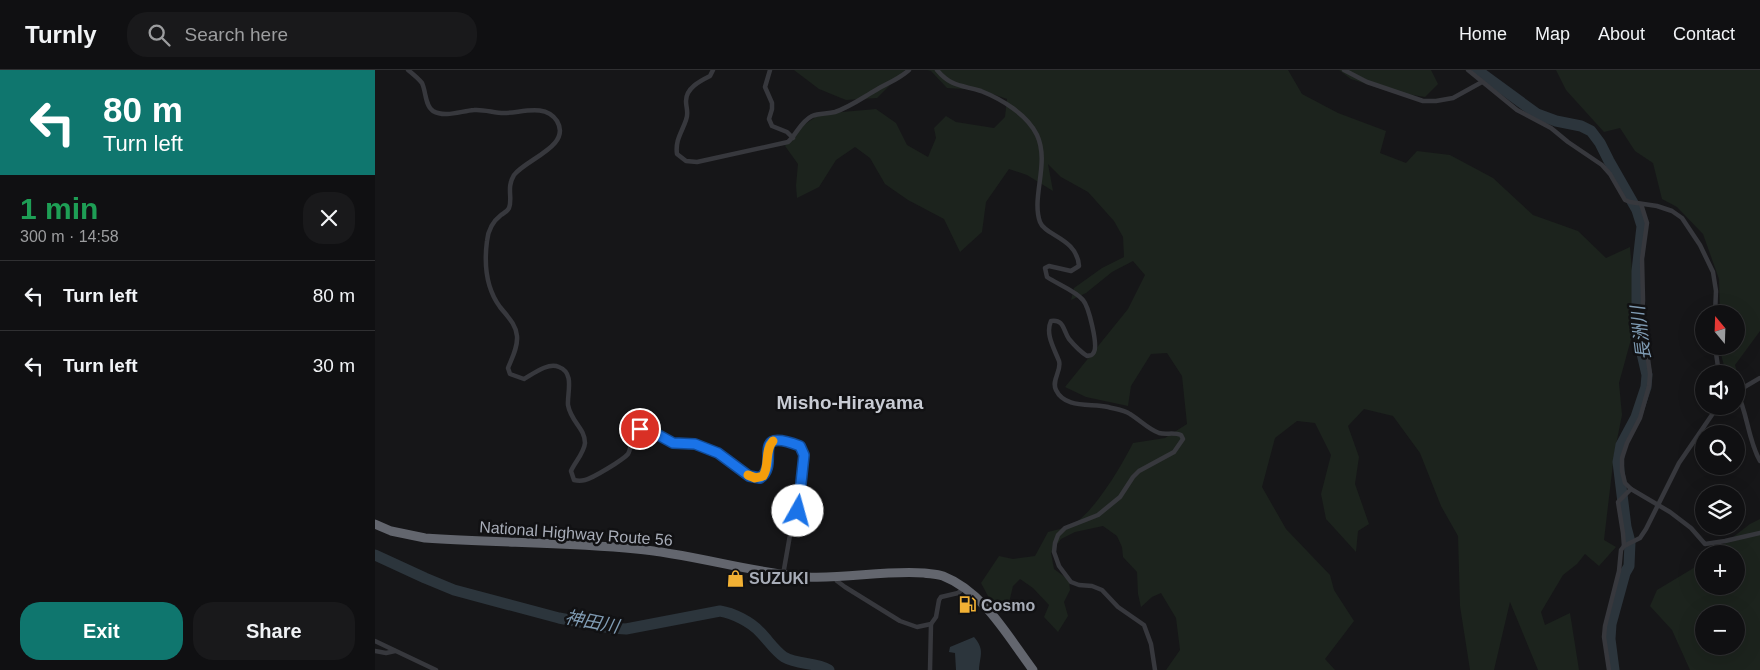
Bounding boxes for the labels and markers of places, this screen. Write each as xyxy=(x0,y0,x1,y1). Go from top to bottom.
pin xyxy=(619,408,661,450)
shop icon: SUZUKI xyxy=(725,568,745,588)
place label: SUZUKI xyxy=(749,570,809,587)
fuel station icon: Cosmo xyxy=(957,595,977,615)
place label: Cosmo xyxy=(981,597,1035,614)

